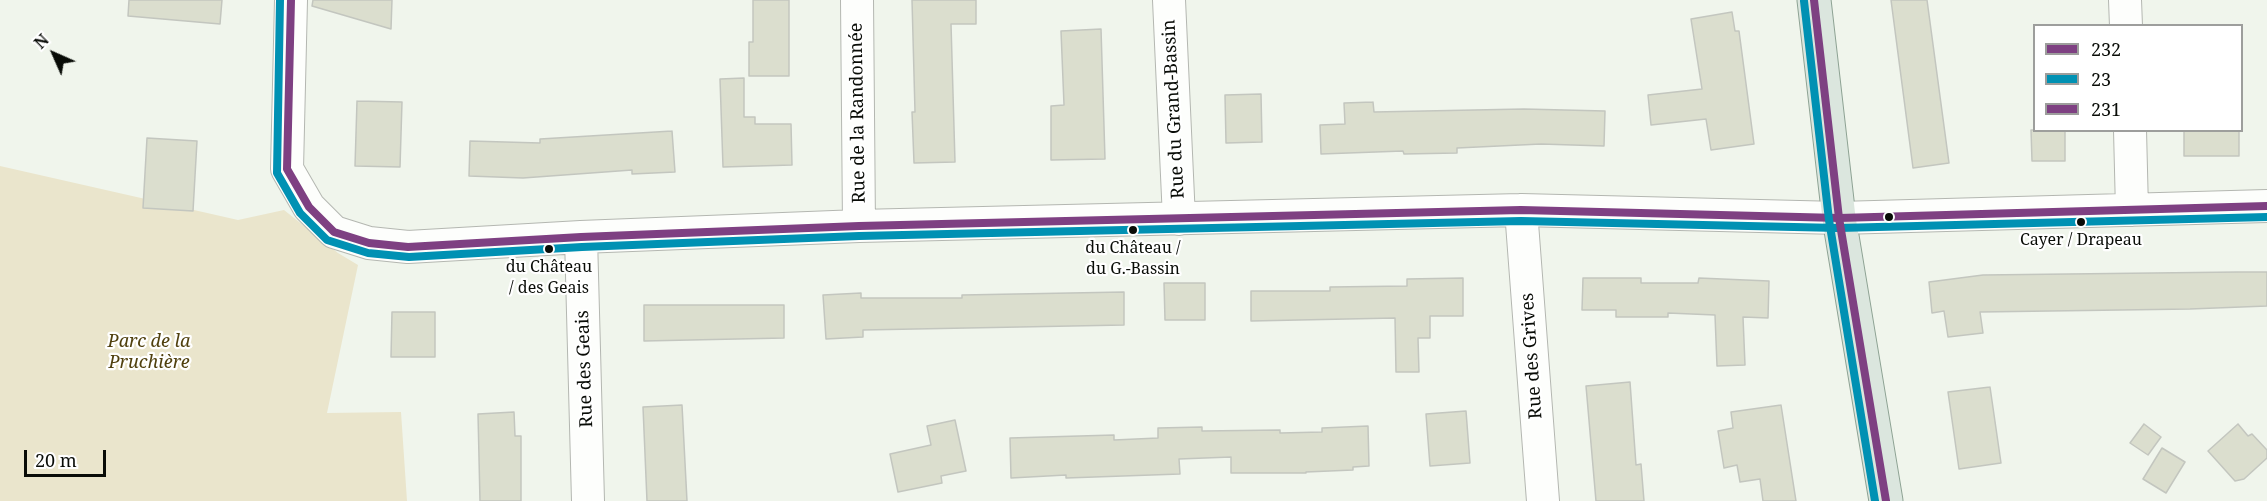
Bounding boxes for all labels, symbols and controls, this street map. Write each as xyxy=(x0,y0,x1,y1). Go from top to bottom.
street label: Rue du Grand-Bassin xyxy=(1159,19,1189,199)
street label: Rue de la Randonnée xyxy=(846,22,870,204)
north arrow xyxy=(24,24,84,84)
legend xyxy=(2033,24,2243,132)
text: N xyxy=(29,29,54,54)
text: 232 xyxy=(2091,37,2121,61)
text: 23 xyxy=(2091,67,2111,91)
text: 231 xyxy=(2091,97,2121,121)
unlabelled marker xyxy=(1883,211,1895,223)
marker: Cayer / Drapeau xyxy=(2075,216,2087,228)
marker: du Château / du G.-Bassin xyxy=(1127,224,1139,236)
place label: Cayer / Drapeau xyxy=(2020,230,2142,250)
place label: du Château / du G.-Bassin xyxy=(1085,238,1181,276)
marker: du Château / des Geais xyxy=(543,243,555,255)
place label: du Château / des Geais xyxy=(506,257,592,295)
street label: Rue des Grives xyxy=(1517,292,1547,420)
street label: Rue des Geais xyxy=(572,310,598,428)
park label: Parc de la Pruchière xyxy=(108,331,190,374)
scale bar xyxy=(27,438,110,476)
text: 20 m xyxy=(35,448,77,472)

